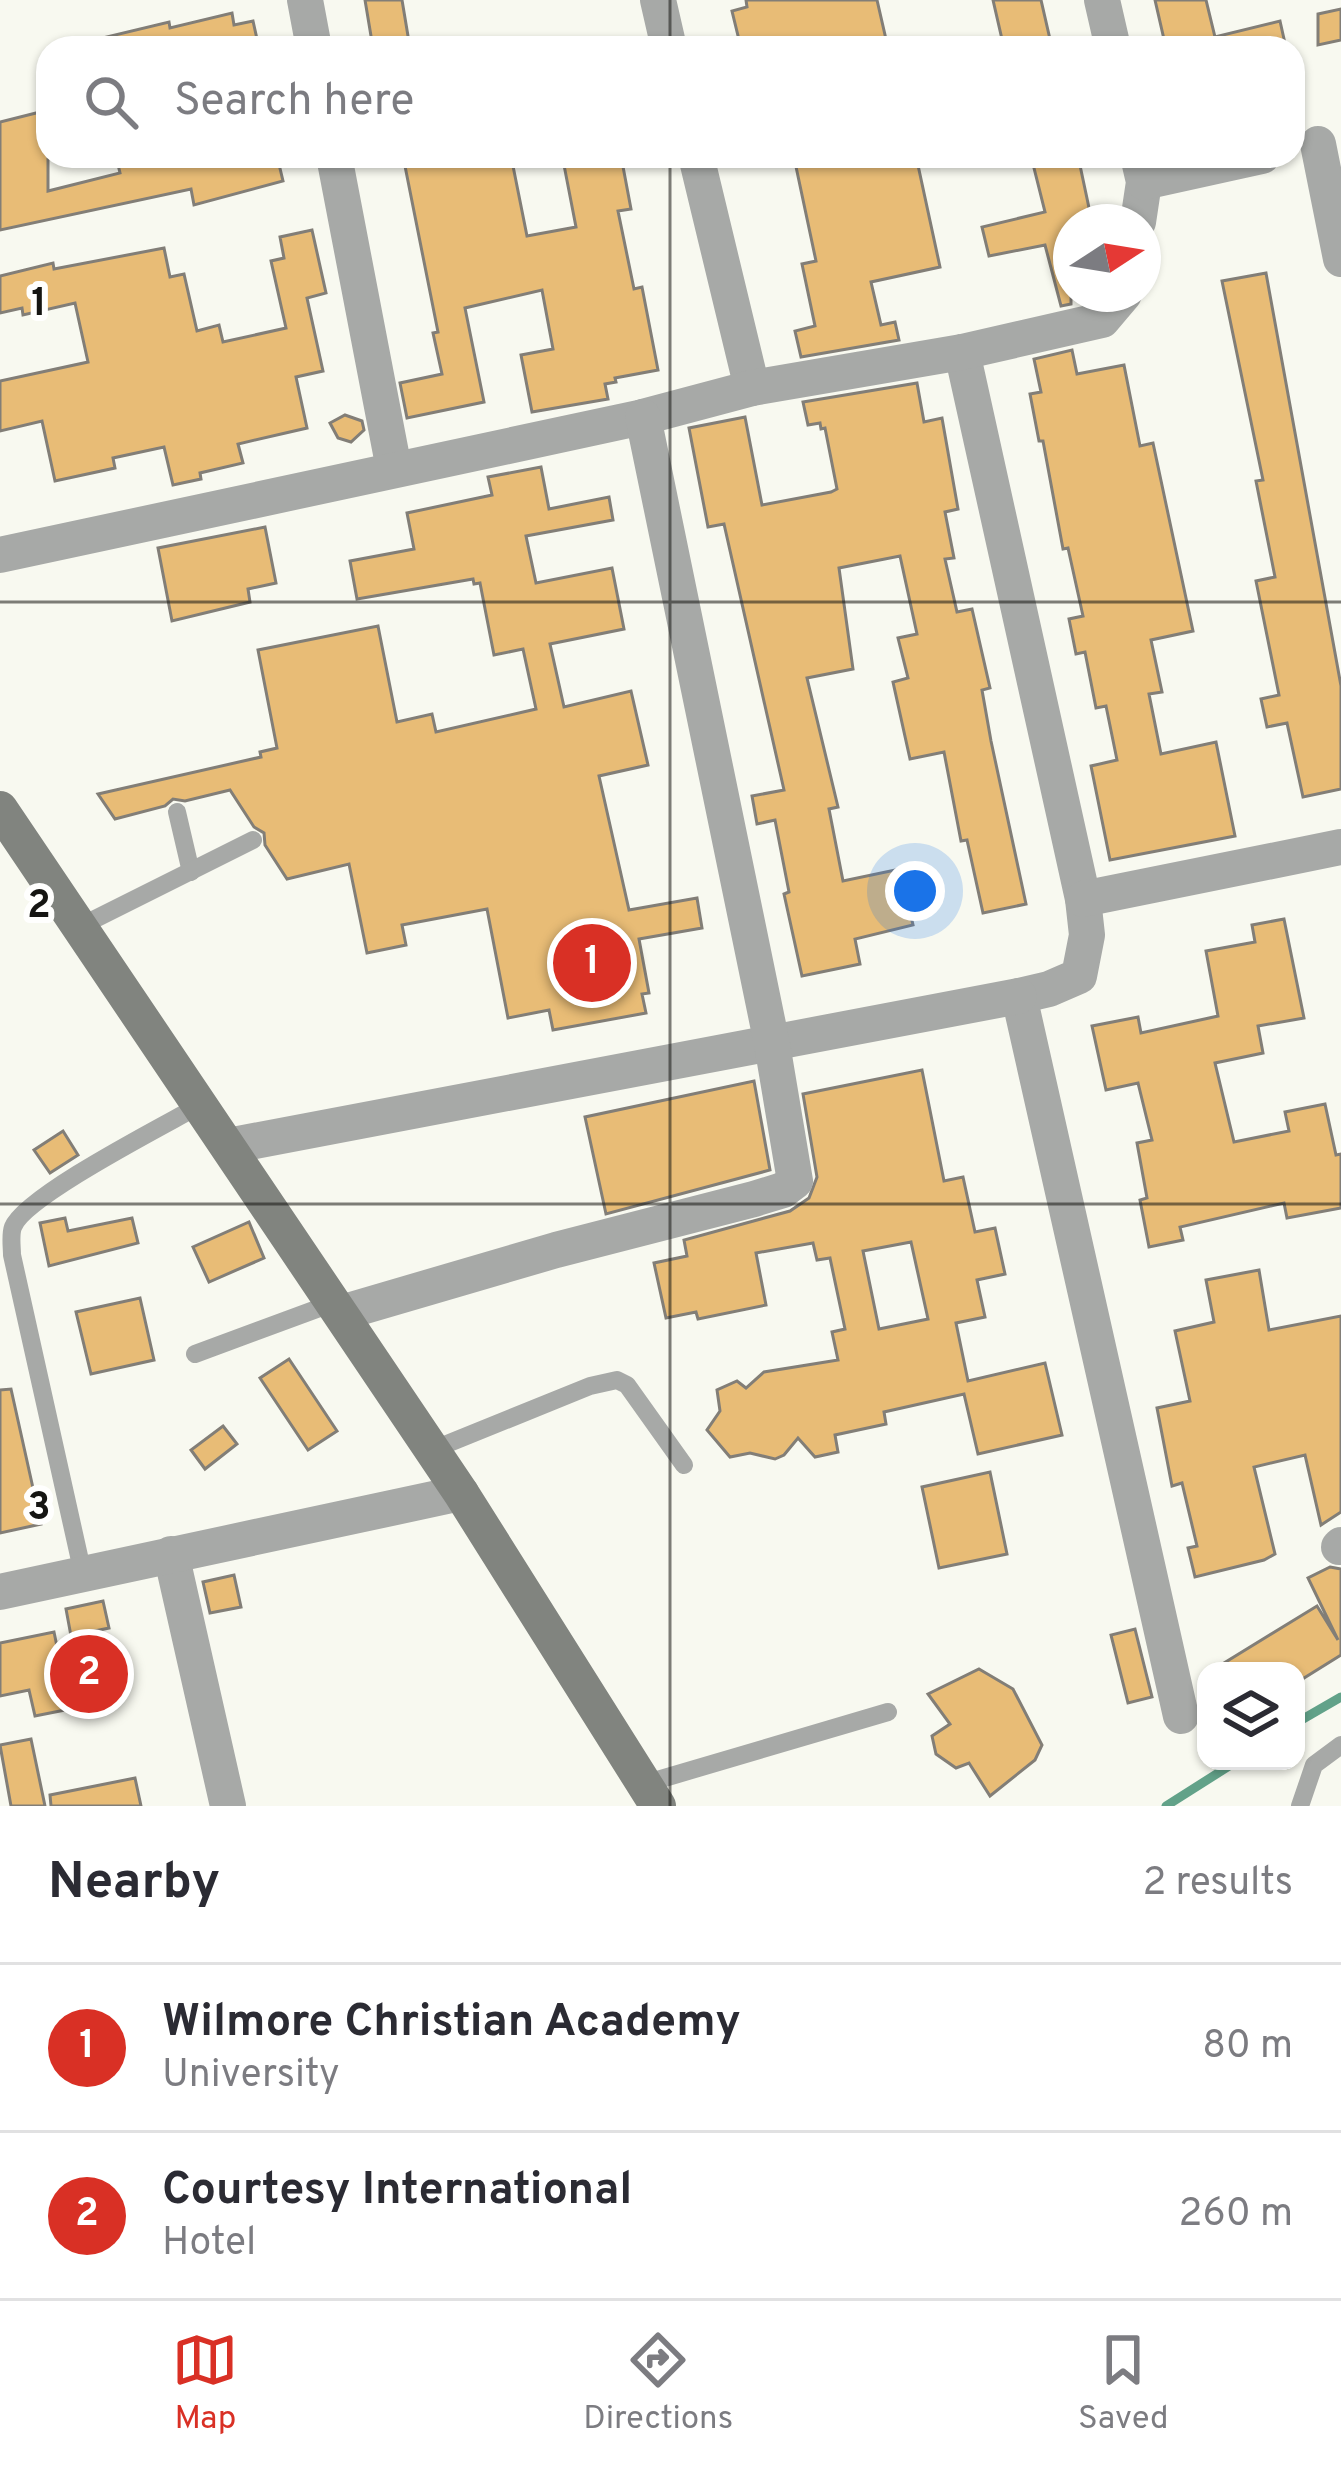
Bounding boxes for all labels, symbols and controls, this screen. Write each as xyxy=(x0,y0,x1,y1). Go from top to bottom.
search box xyxy=(36,36,1305,168)
icon: search xyxy=(78,69,144,135)
text: Search here xyxy=(174,74,414,131)
north arrow xyxy=(1053,204,1161,312)
text: 1 xyxy=(31,281,47,330)
your location xyxy=(885,861,945,921)
text: 2 xyxy=(27,883,51,932)
pin: 1 xyxy=(553,918,631,1008)
text: 3 xyxy=(27,1485,51,1534)
pin: 2 xyxy=(50,1629,128,1719)
map controls xyxy=(1197,1662,1305,1770)
button: layers xyxy=(1197,1662,1305,1770)
text: Nearby xyxy=(48,1852,220,1917)
text: 2 results xyxy=(1142,1860,1293,1909)
text: Wilmore Christian Academy xyxy=(162,1995,741,2052)
text: 1 xyxy=(79,2023,95,2072)
text: 80 m xyxy=(1202,2023,1293,2072)
text: University xyxy=(162,2052,340,2101)
text: Courtesy International xyxy=(162,2163,632,2220)
text: 2 xyxy=(75,2191,99,2240)
text: 260 m xyxy=(1179,2191,1293,2240)
text: Hotel xyxy=(162,2220,256,2269)
tab: Map xyxy=(172,2327,238,2441)
tab: Directions xyxy=(583,2327,733,2441)
tab: Saved xyxy=(1078,2327,1169,2441)

